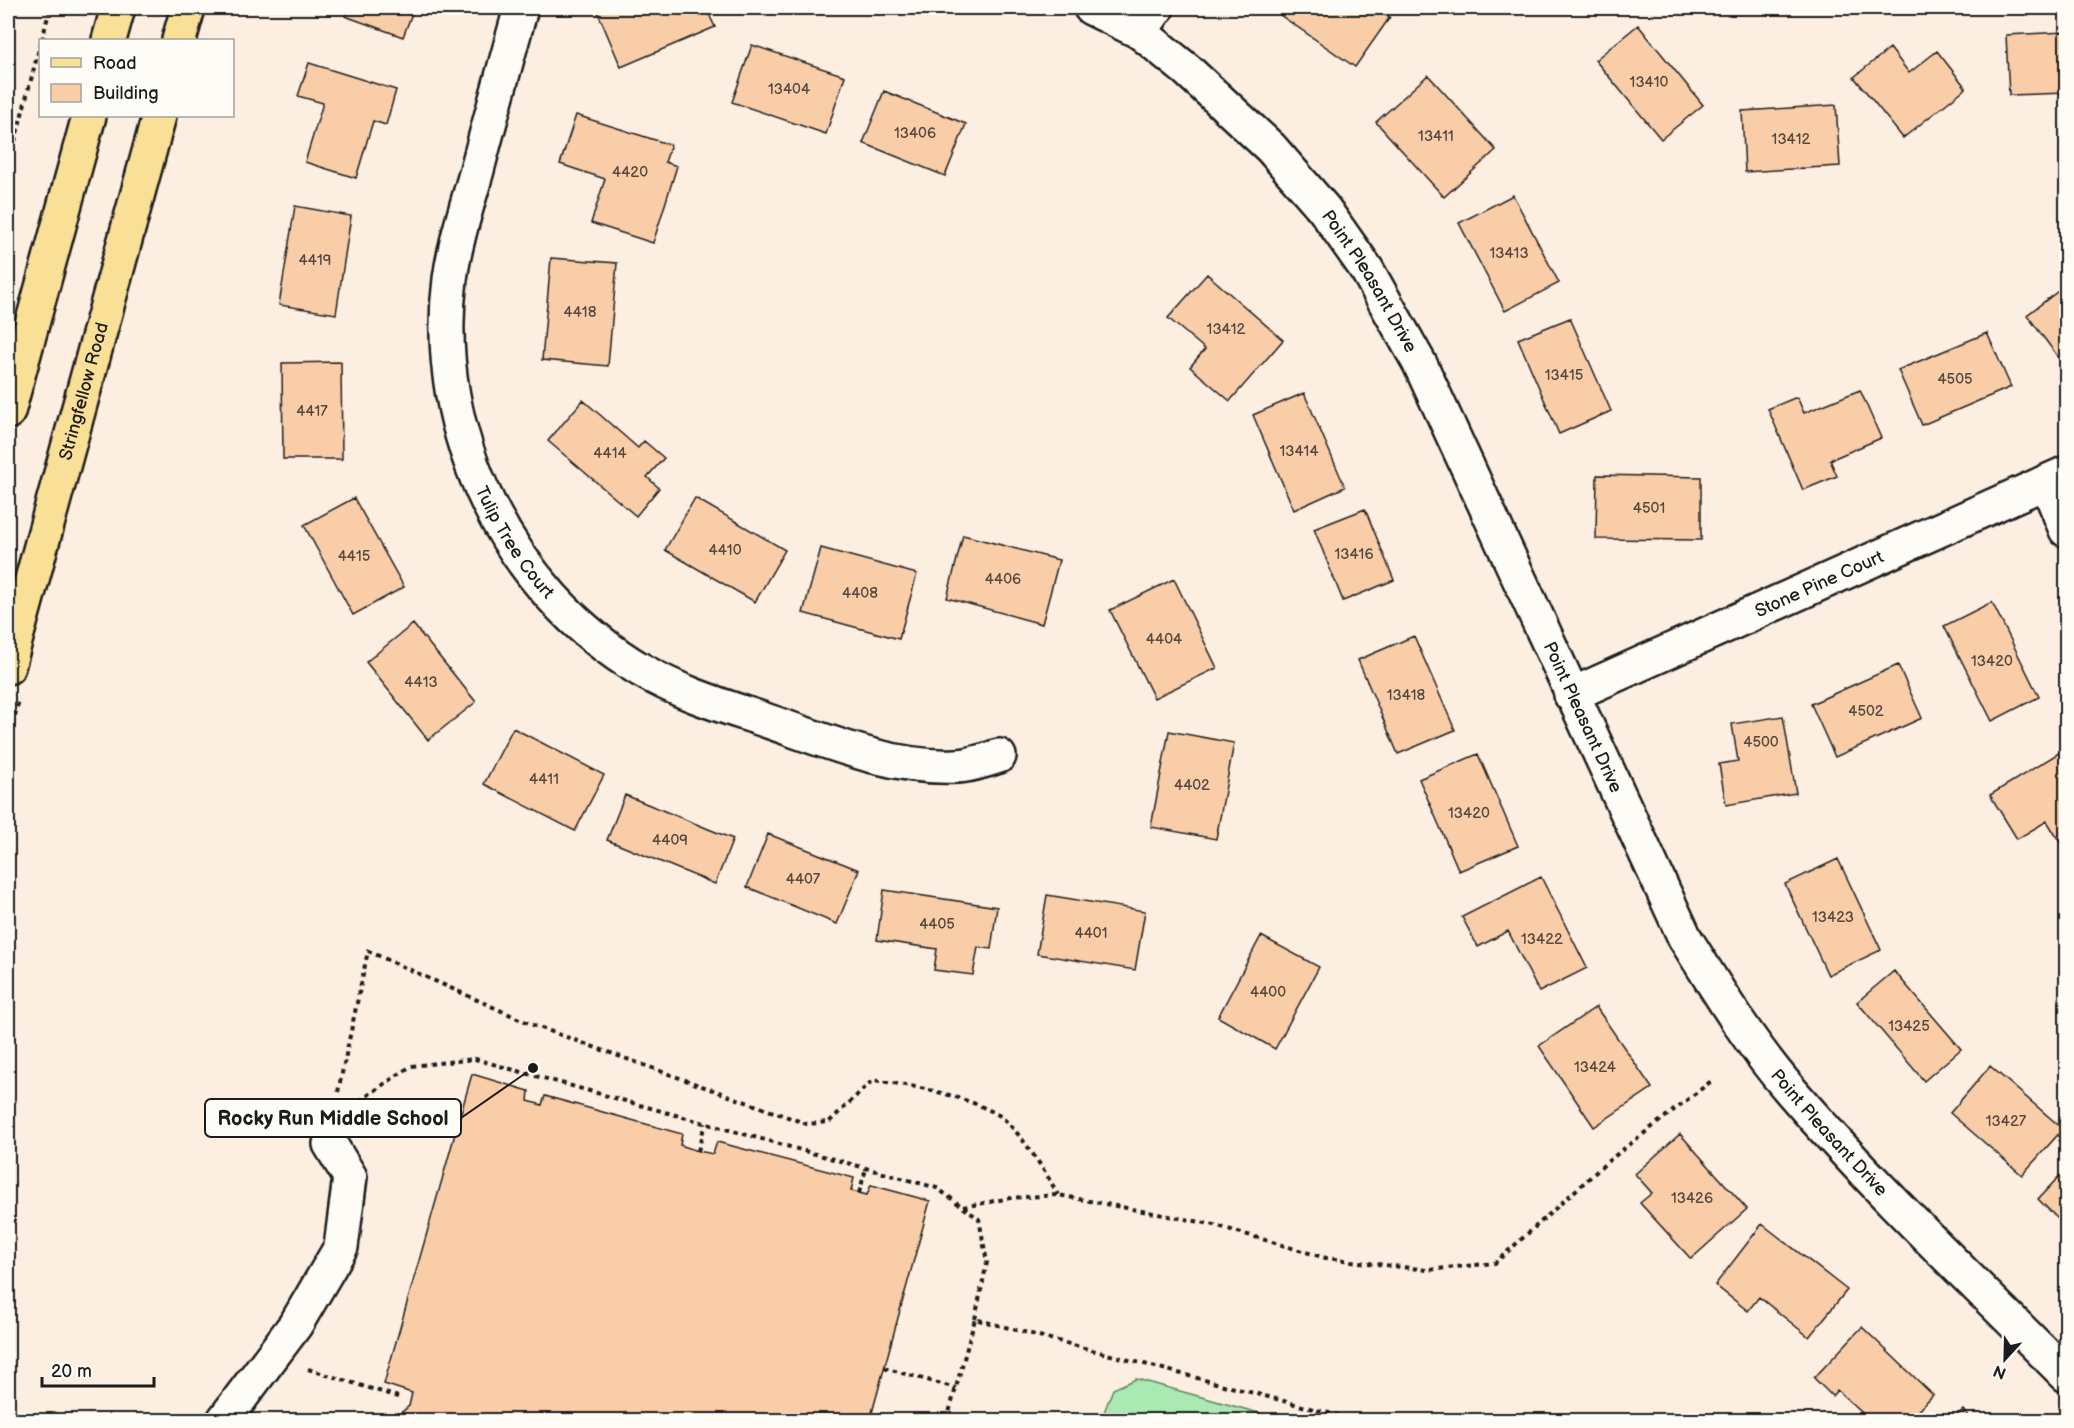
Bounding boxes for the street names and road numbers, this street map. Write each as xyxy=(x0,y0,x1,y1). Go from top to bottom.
street label: Point Pleasant Drive xyxy=(1317,206,1421,357)
street label: Stringfellow Road xyxy=(55,320,113,462)
street label: Tulip Tree Court xyxy=(471,483,559,603)
street label: Stone Pine Court xyxy=(1752,546,1887,622)
street label: Point Pleasant Drive xyxy=(1539,639,1627,796)
street label: Point Pleasant Drive xyxy=(1766,1065,1892,1201)

